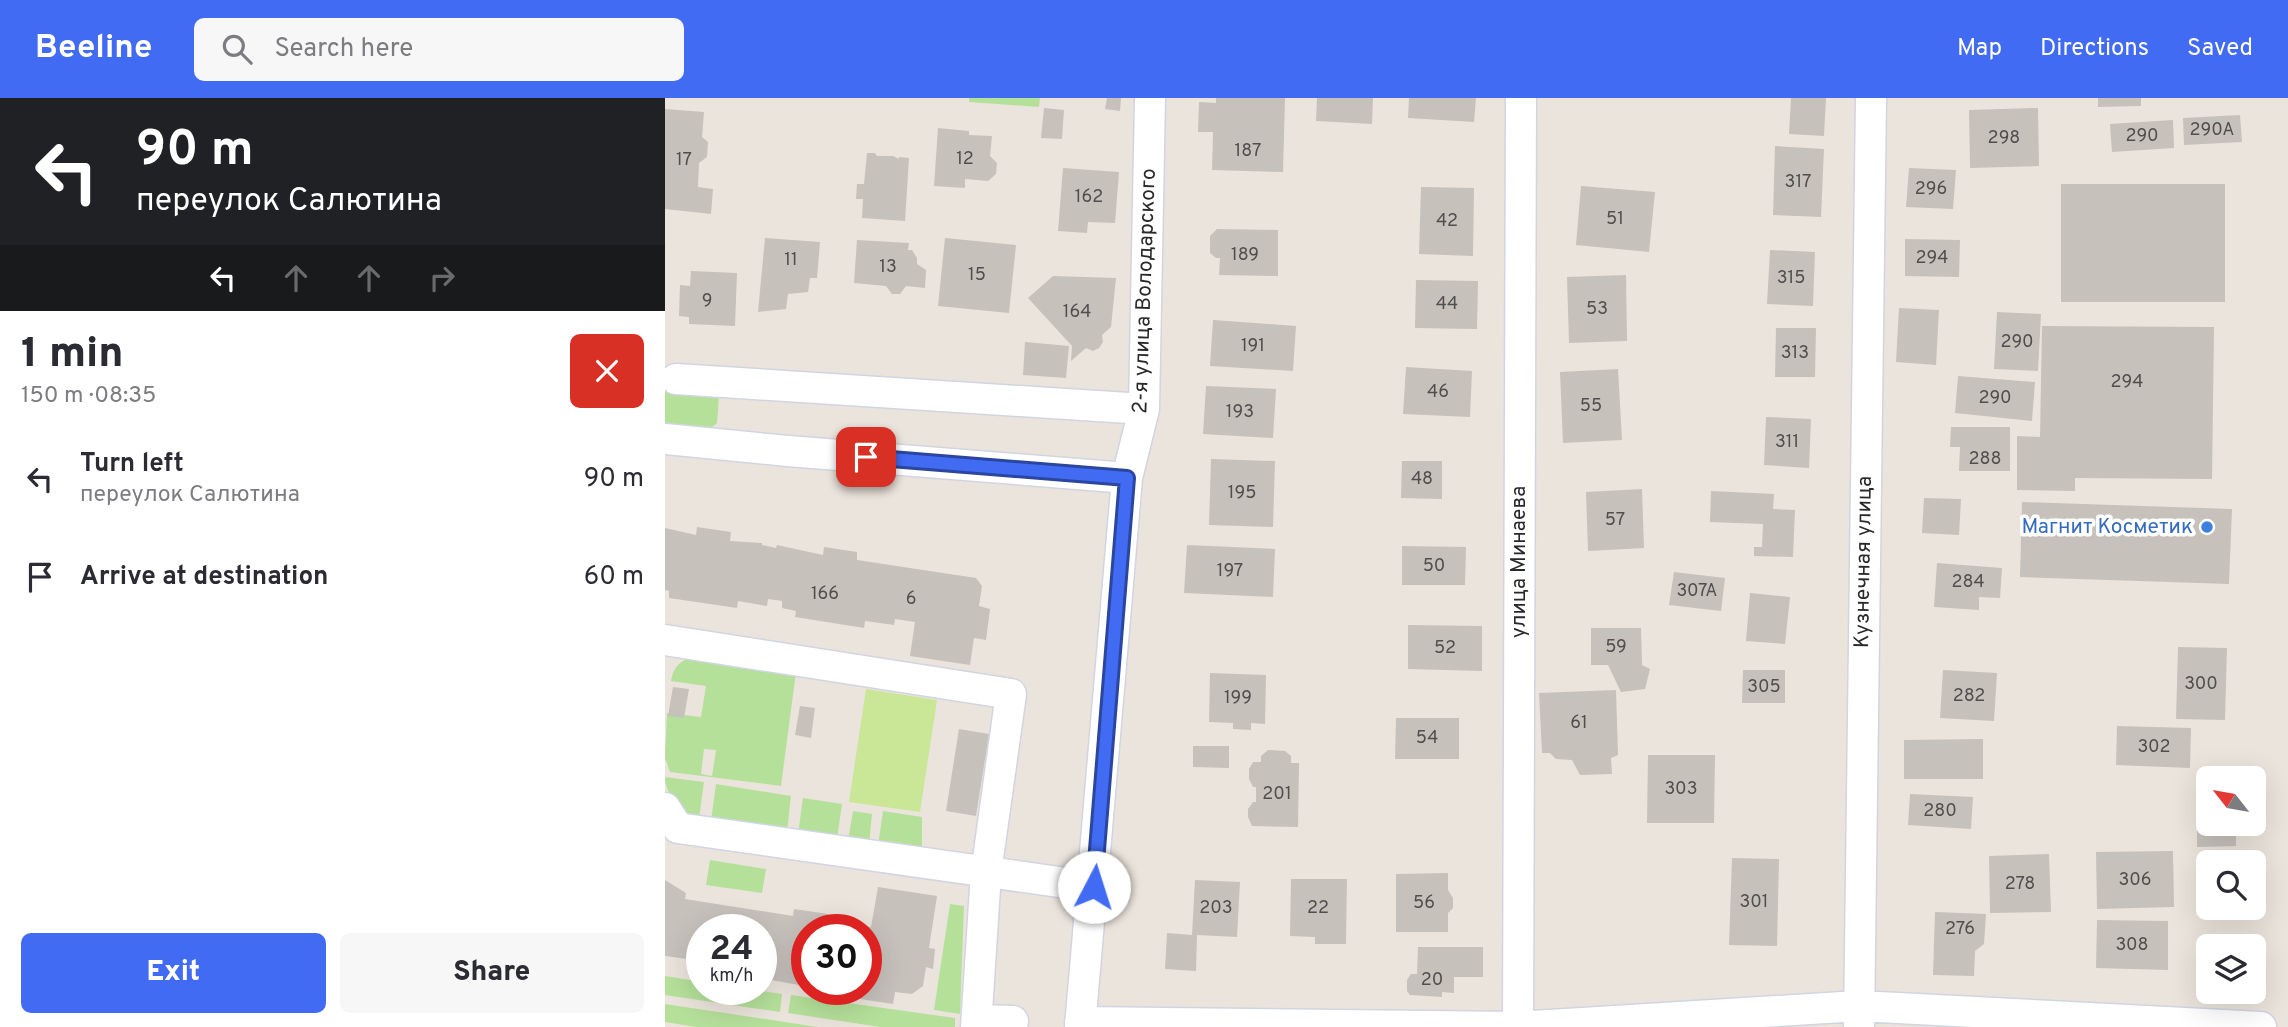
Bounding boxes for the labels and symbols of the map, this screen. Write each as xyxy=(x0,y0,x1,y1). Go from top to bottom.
house number: 290А xyxy=(2190,119,2234,142)
house number: 290 xyxy=(2125,125,2159,148)
house number: 298 xyxy=(1988,127,2020,150)
house number: 187 xyxy=(1235,140,1261,163)
house number: 12 xyxy=(956,148,974,171)
house number: 17 xyxy=(676,149,692,172)
street label: 2-я улица Володарского xyxy=(1127,168,1163,414)
house number: 317 xyxy=(1785,171,1811,194)
house number: 296 xyxy=(1915,178,1947,201)
house number: 162 xyxy=(1075,186,1103,209)
house number: 51 xyxy=(1606,208,1624,231)
house number: 42 xyxy=(1436,210,1458,233)
house number: 189 xyxy=(1231,244,1259,267)
house number: 294 xyxy=(1916,247,1948,270)
house number: 11 xyxy=(784,249,798,272)
house number: 13 xyxy=(879,256,897,279)
house number: 15 xyxy=(968,264,986,287)
house number: 315 xyxy=(1777,267,1805,290)
house number: 9 xyxy=(702,290,712,313)
house number: 44 xyxy=(1436,293,1458,316)
house number: 53 xyxy=(1586,298,1608,321)
house number: 164 xyxy=(1063,301,1091,324)
house number: 290 xyxy=(2000,331,2034,354)
house number: 191 xyxy=(1241,335,1265,358)
house number: 313 xyxy=(1781,342,1809,365)
house number: 294 xyxy=(2111,371,2143,394)
house number: 46 xyxy=(1427,381,1449,404)
house number: 290 xyxy=(1978,387,2012,410)
house number: 55 xyxy=(1580,395,1602,418)
house number: 193 xyxy=(1226,401,1254,424)
pin xyxy=(836,427,896,487)
house number: 311 xyxy=(1775,431,1799,454)
house number: 288 xyxy=(1968,448,2002,471)
house number: 48 xyxy=(1411,468,1433,491)
street label: Кузнечная улица xyxy=(1849,476,1879,648)
house number: 195 xyxy=(1228,482,1256,505)
street label: улица Минаева xyxy=(1506,486,1533,638)
house number: 57 xyxy=(1605,509,1625,532)
place label: Магнит Косметик xyxy=(2022,514,2193,541)
marker: Магнит Косметик xyxy=(2199,519,2215,535)
house number: 50 xyxy=(1423,555,1445,578)
house number: 197 xyxy=(1217,560,1243,583)
house number: 284 xyxy=(1951,571,1985,594)
house number: 307А xyxy=(1676,580,1718,603)
house number: 166 xyxy=(811,583,839,606)
house number: 6 xyxy=(906,588,916,611)
house number: 59 xyxy=(1605,636,1627,659)
house number: 52 xyxy=(1434,637,1456,660)
house number: 300 xyxy=(2184,673,2218,696)
house number: 305 xyxy=(1747,676,1781,699)
house number: 282 xyxy=(1953,685,1985,708)
house number: 199 xyxy=(1224,687,1252,710)
house number: 61 xyxy=(1570,712,1588,735)
house number: 54 xyxy=(1416,727,1438,750)
house number: 302 xyxy=(2137,736,2171,759)
north arrow xyxy=(2196,766,2266,836)
house number: 303 xyxy=(1664,778,1698,801)
house number: 201 xyxy=(1262,783,1292,806)
house number: 280 xyxy=(1923,800,1957,823)
position arrow xyxy=(1057,850,1131,924)
house number: 306 xyxy=(2119,869,2151,892)
house number: 278 xyxy=(2005,873,2035,896)
house number: 301 xyxy=(1740,891,1768,914)
house number: 56 xyxy=(1413,892,1435,915)
house number: 203 xyxy=(1199,897,1233,920)
house number: 22 xyxy=(1307,897,1329,920)
speed limit sign: 30 xyxy=(791,914,882,1005)
house number: 276 xyxy=(1945,918,1975,941)
house number: 308 xyxy=(2115,934,2149,957)
house number: 20 xyxy=(1421,969,1443,992)

